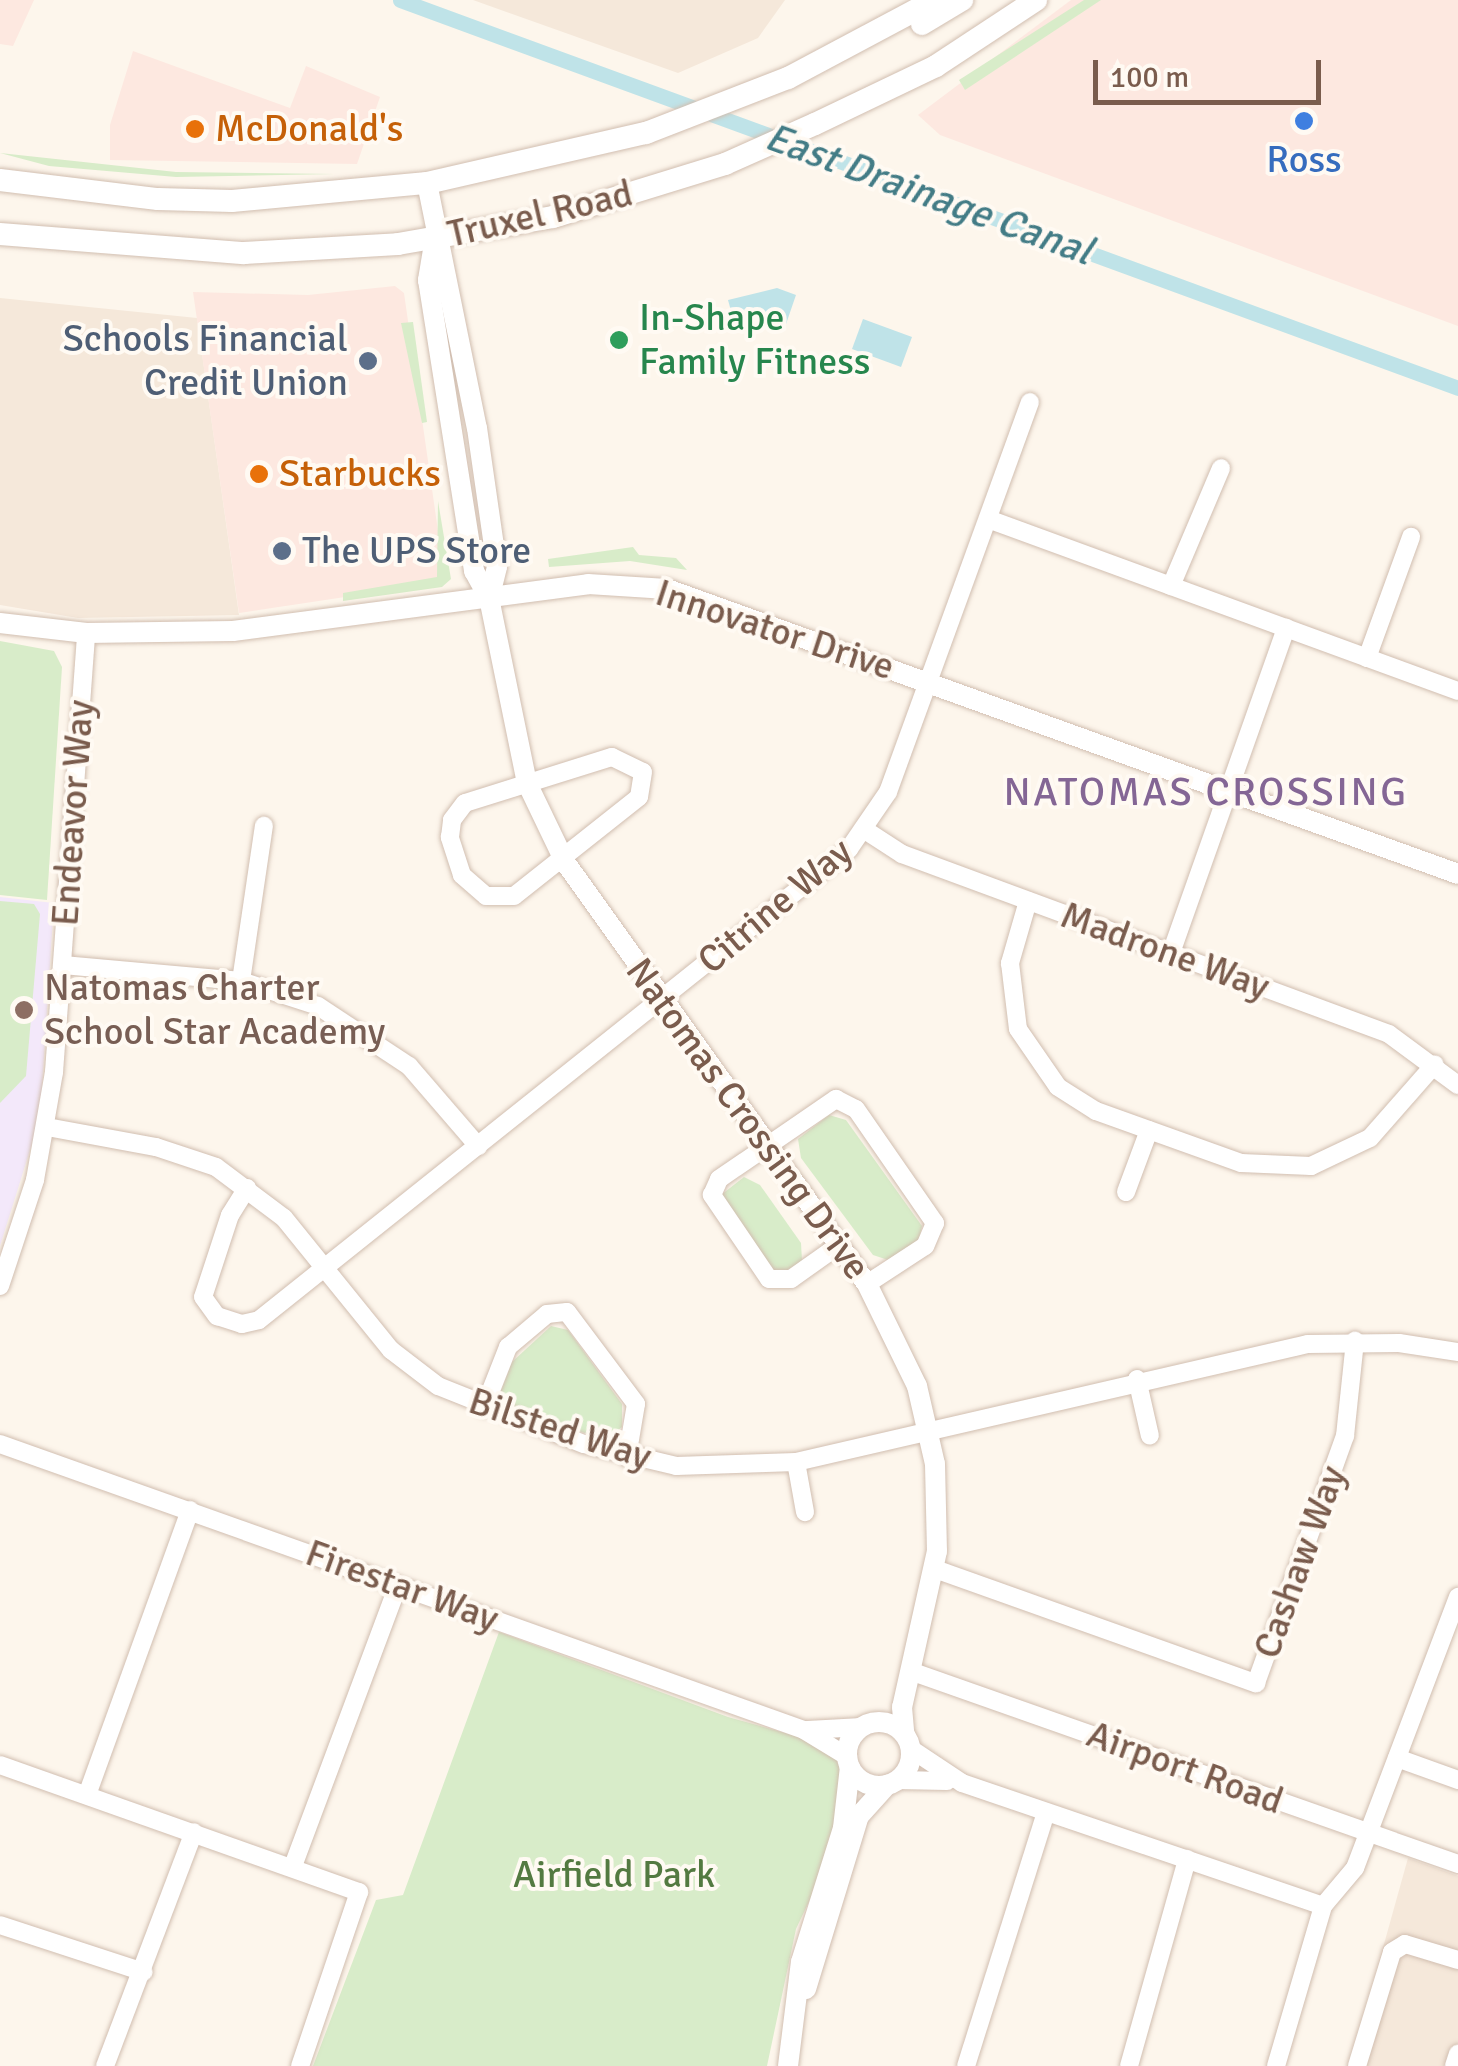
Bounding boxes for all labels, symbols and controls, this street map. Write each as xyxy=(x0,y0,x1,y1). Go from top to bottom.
scale bar xyxy=(1098,40,1326,102)
text: 100 m xyxy=(1110,59,1189,96)
place label: McDonald's xyxy=(215,106,403,152)
marker: Ross xyxy=(1293,110,1315,132)
water label: East Drainage Canal xyxy=(759,113,1099,275)
marker: McDonald's xyxy=(184,118,206,140)
place label: Ross xyxy=(1266,137,1342,183)
street label: Truxel Road xyxy=(443,171,637,257)
place label: In-Shape Family Fitness xyxy=(639,295,870,384)
place label: Schools Financial Credit Union xyxy=(63,316,348,406)
marker: In-Shape Family Fitness xyxy=(608,329,630,351)
marker: Schools Financial Credit Union xyxy=(357,350,379,372)
place label: Starbucks xyxy=(279,451,441,497)
marker: Starbucks xyxy=(248,463,270,485)
place label: The UPS Store xyxy=(302,528,531,574)
marker: The UPS Store xyxy=(271,540,293,562)
street label: Innovator Drive xyxy=(650,570,900,690)
street label: Endeavor Way xyxy=(42,698,104,928)
district label: NATOMAS CROSSING xyxy=(1004,768,1408,816)
street label: Citrine Way xyxy=(689,828,861,984)
street label: Madrone Way xyxy=(1055,892,1275,1010)
street label: Natomas Crossing Drive xyxy=(616,950,880,1288)
place label: Natomas Charter School Star Academy xyxy=(44,965,385,1054)
marker: Natomas Charter School Star Academy xyxy=(13,999,35,1021)
street label: Bilsted Way xyxy=(463,1378,657,1480)
street label: Cashaw Way xyxy=(1244,1460,1356,1664)
street label: Firestar Way xyxy=(300,1530,504,1642)
street label: Airport Road xyxy=(1081,1711,1289,1825)
park label: Airfield Park xyxy=(513,1852,715,1898)

